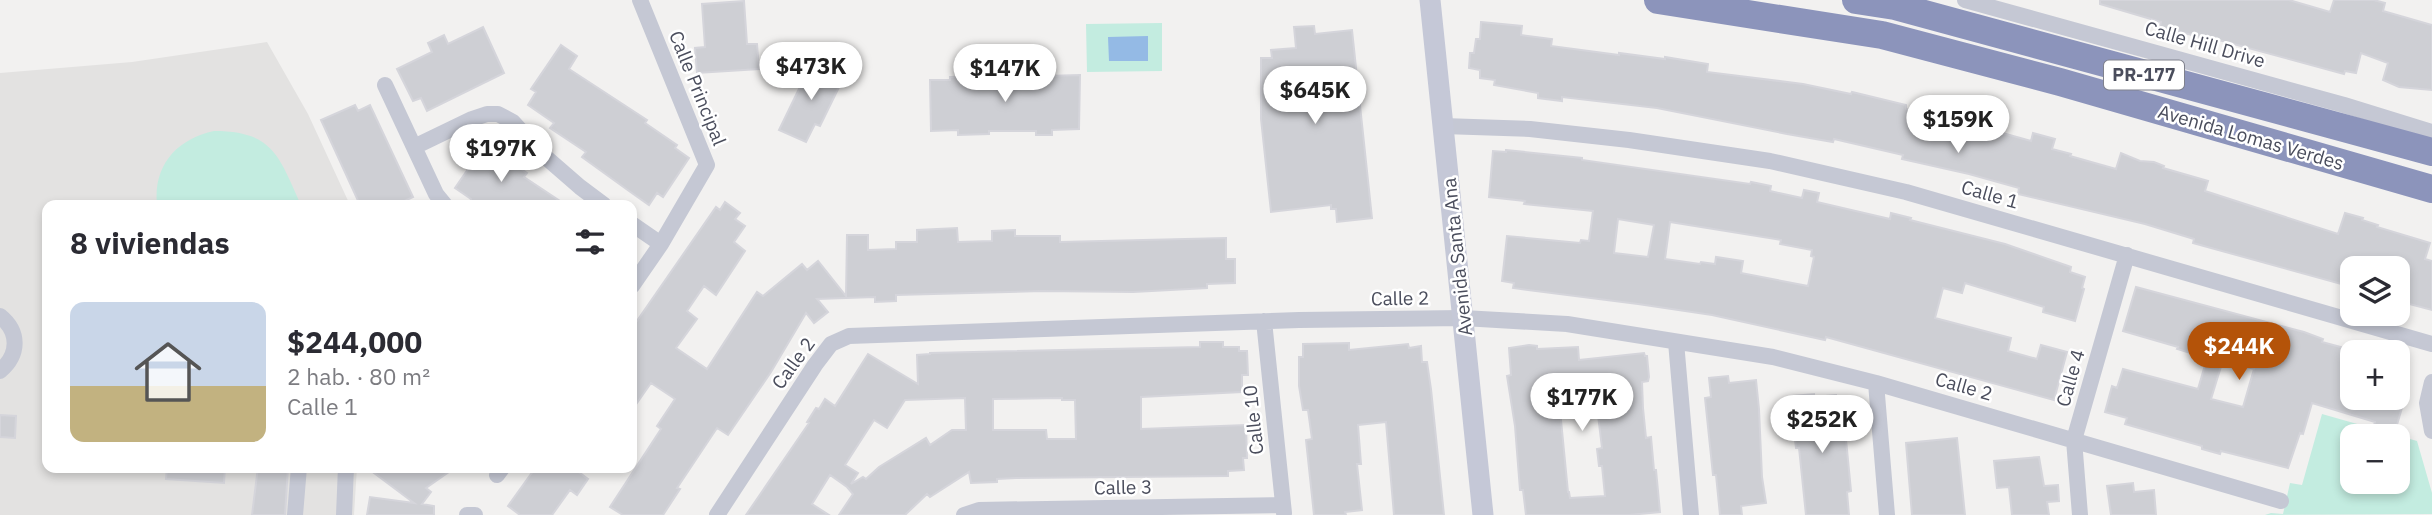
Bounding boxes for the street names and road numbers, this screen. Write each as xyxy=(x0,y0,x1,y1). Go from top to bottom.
street label: Calle Hill Drive xyxy=(2142,15,2268,73)
street label: Calle Principal xyxy=(664,27,732,149)
road number: PR-177 xyxy=(2104,60,2184,90)
street label: Avenida Lomas Verdes xyxy=(2155,99,2347,175)
street label: Calle 1 xyxy=(1959,174,2021,214)
street label: Avenida Santa Ana xyxy=(1437,177,1477,337)
street label: Calle 2 xyxy=(1371,285,1429,311)
street label: Calle 2 xyxy=(766,332,820,394)
street label: Calle 4 xyxy=(2050,347,2090,409)
street label: Calle 2 xyxy=(1933,366,1995,406)
street label: Calle 10 xyxy=(1237,384,1269,456)
street label: Calle 3 xyxy=(1094,474,1152,500)

